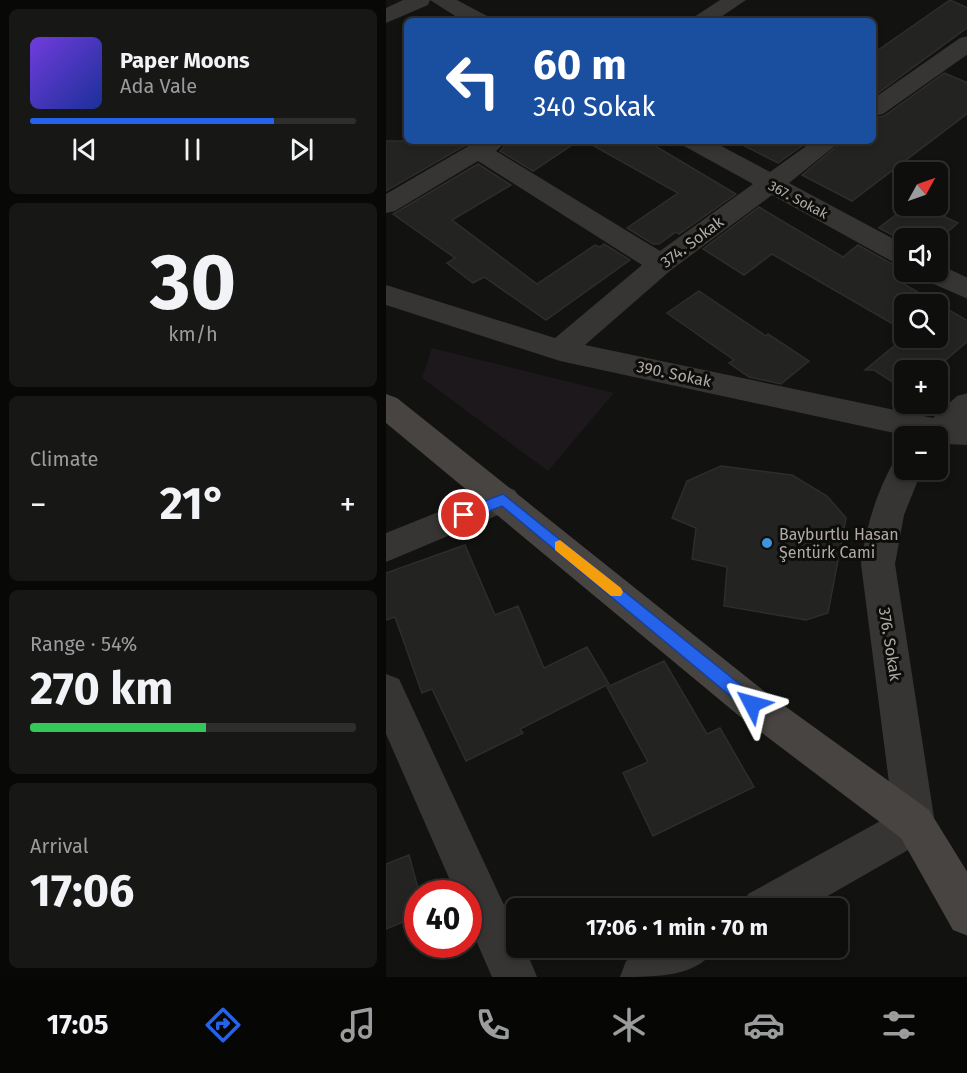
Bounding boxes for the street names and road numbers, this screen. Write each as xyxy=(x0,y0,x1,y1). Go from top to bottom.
street label: 367. Sokak xyxy=(765,177,831,223)
street label: 374. Sokak xyxy=(657,212,728,272)
street label: 390. Sokak xyxy=(635,357,714,391)
street label: 376. Sokak xyxy=(875,606,905,683)

